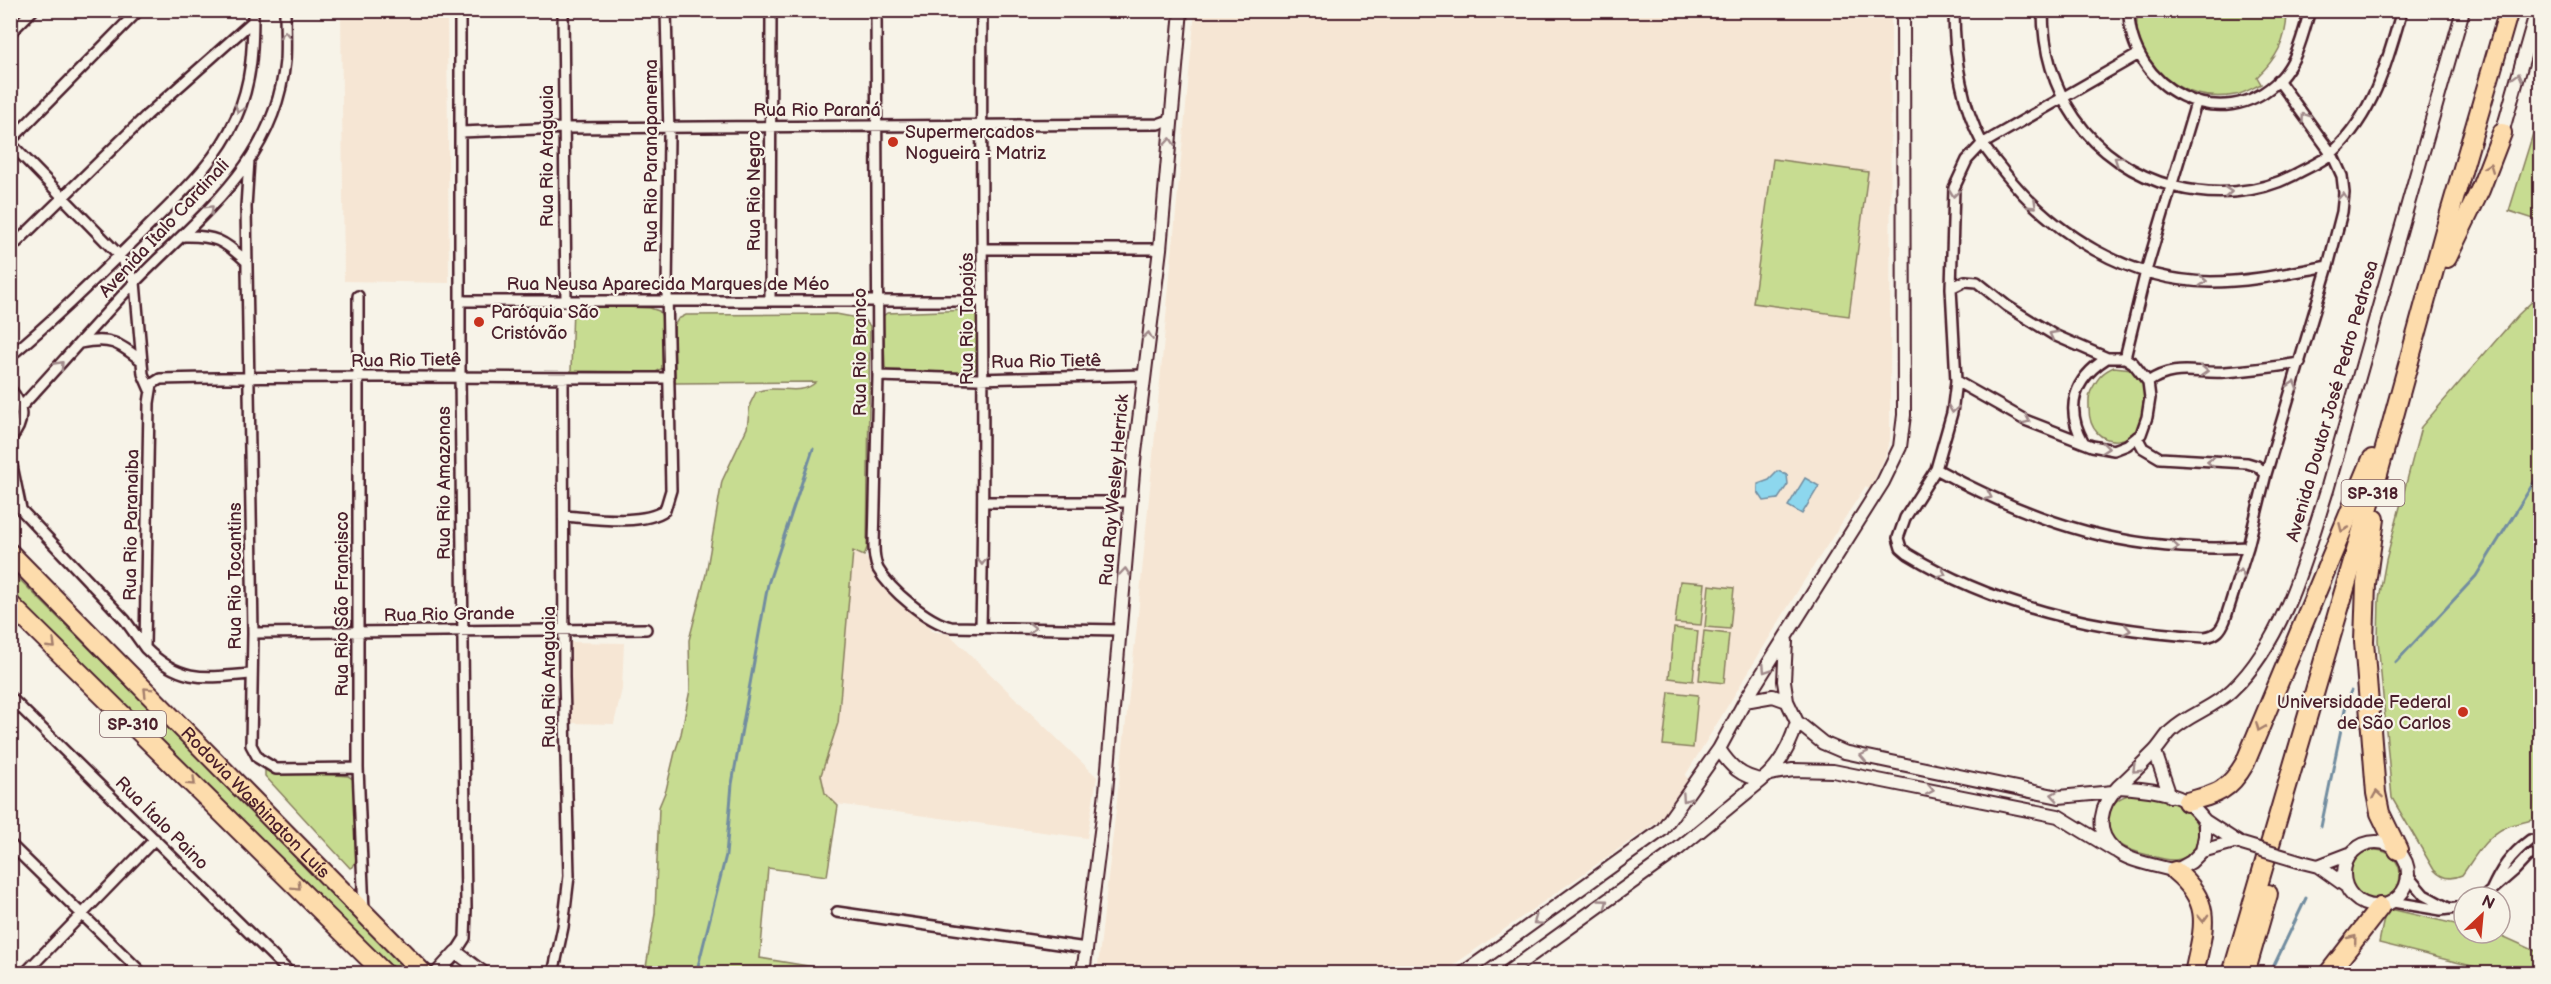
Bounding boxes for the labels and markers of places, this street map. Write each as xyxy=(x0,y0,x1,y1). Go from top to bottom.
place label: Supermercados Nogueira - Matriz xyxy=(905,122,1046,164)
marker: Supermercados Nogueira - Matriz xyxy=(886,135,900,149)
place label: Paróquia São Cristóvão xyxy=(491,302,599,344)
marker: Paróquia São Cristóvão xyxy=(472,315,486,329)
place label: Universidade Federal de São Carlos xyxy=(2277,692,2451,734)
marker: Universidade Federal de São Carlos xyxy=(2456,705,2470,719)

